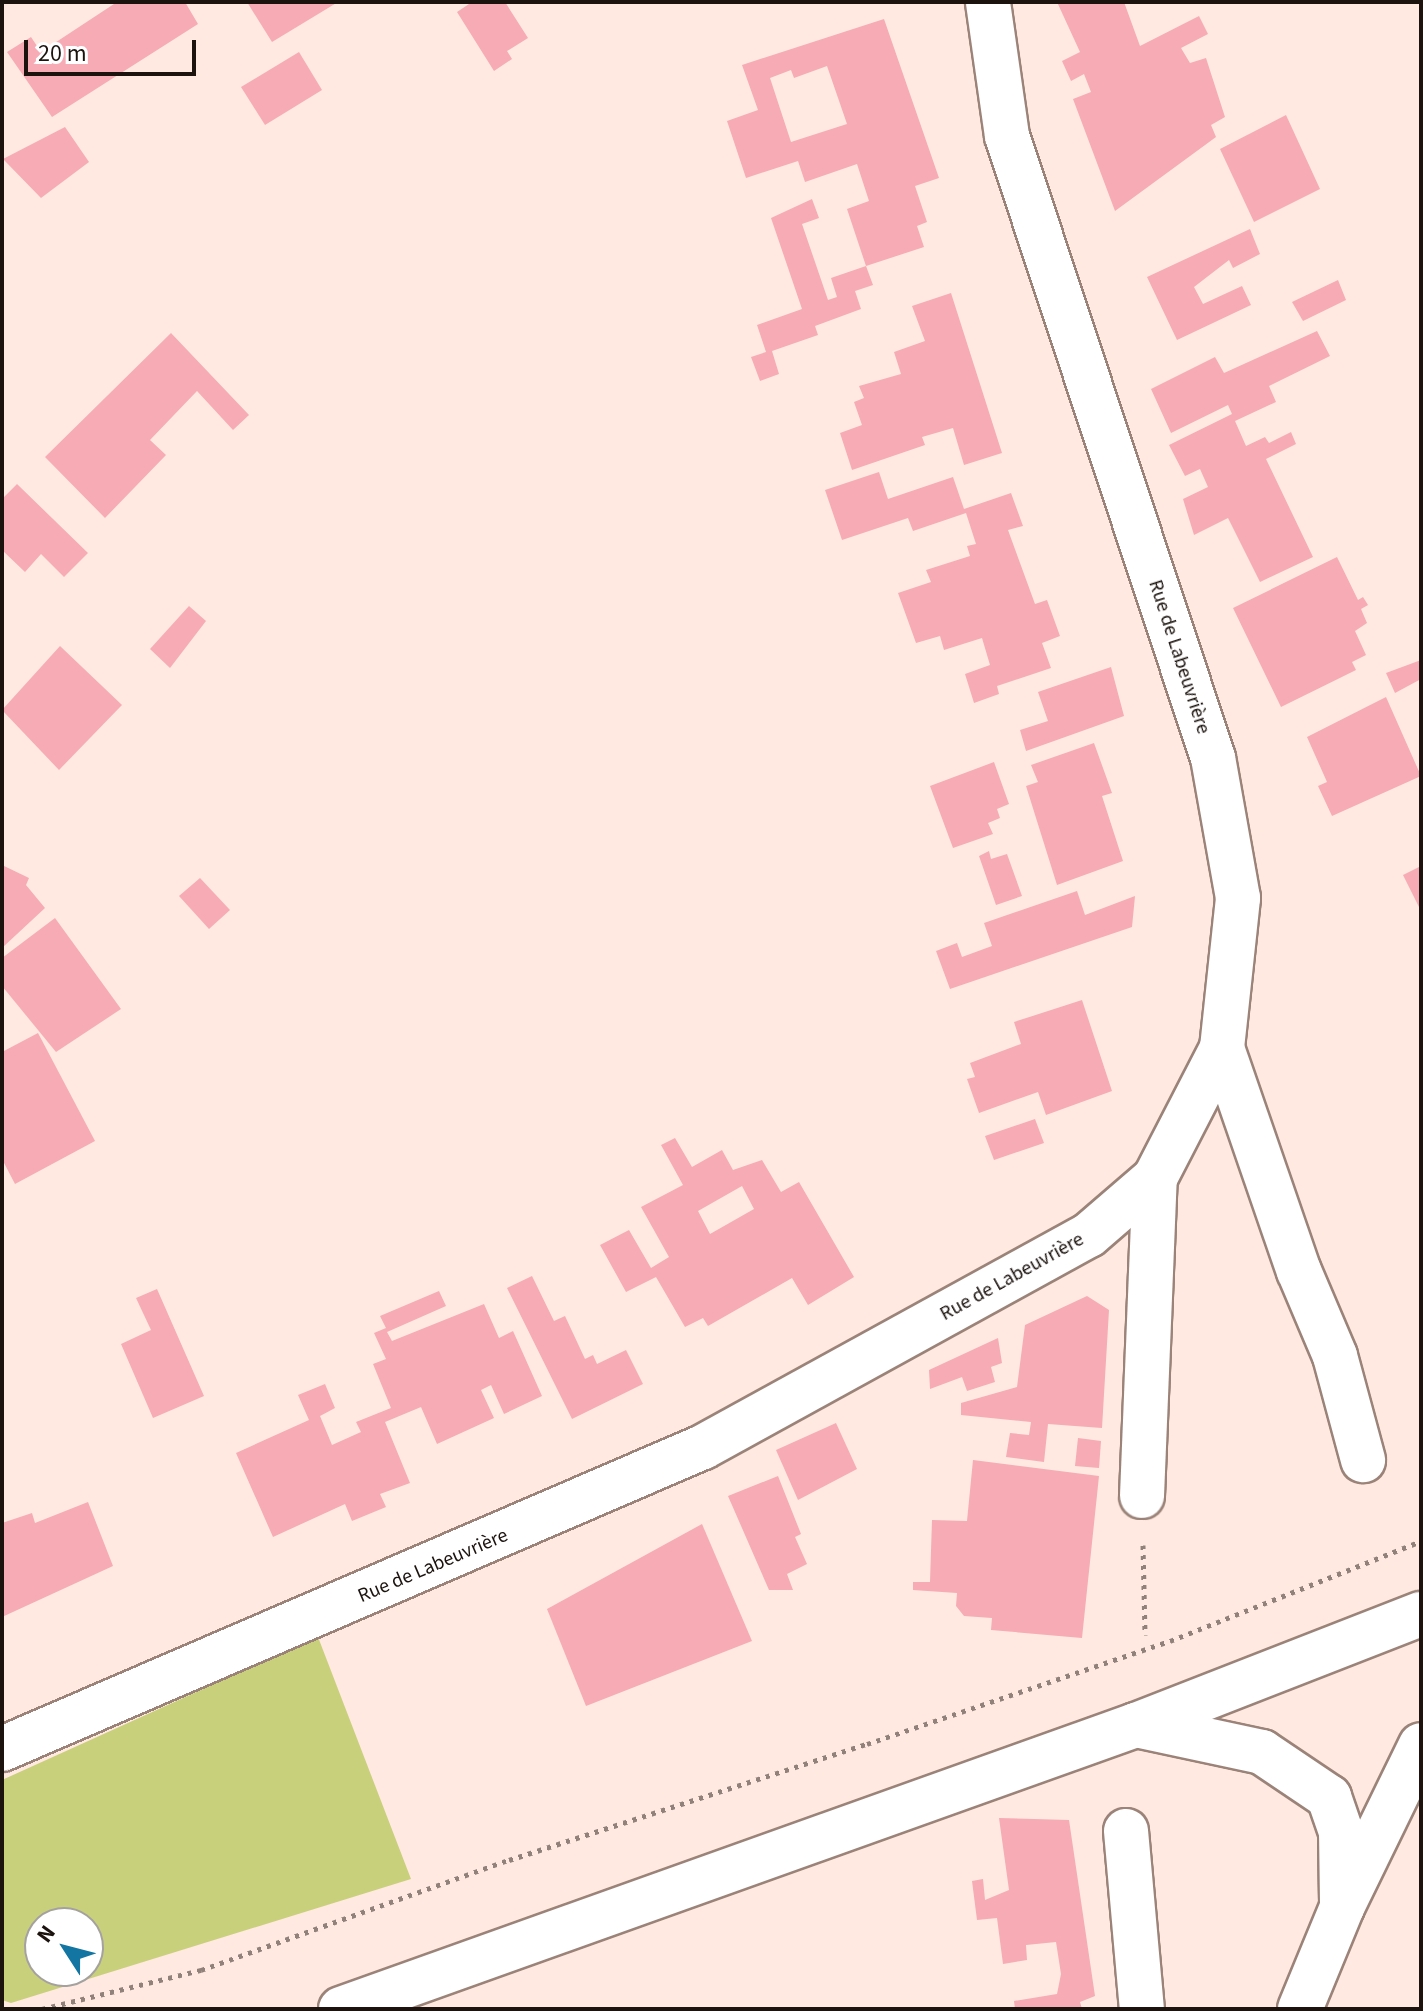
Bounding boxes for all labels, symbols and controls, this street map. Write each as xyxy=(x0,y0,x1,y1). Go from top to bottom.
scale bar xyxy=(28,24,200,74)
text: 20 m xyxy=(38,36,87,71)
street label: Rue de Labeuvrière xyxy=(1143,577,1215,737)
street label: Rue de Labeuvrière xyxy=(936,1228,1088,1326)
street label: Rue de Labeuvrière xyxy=(354,1524,512,1608)
north arrow xyxy=(24,1907,104,1987)
text: N xyxy=(29,1919,63,1949)

